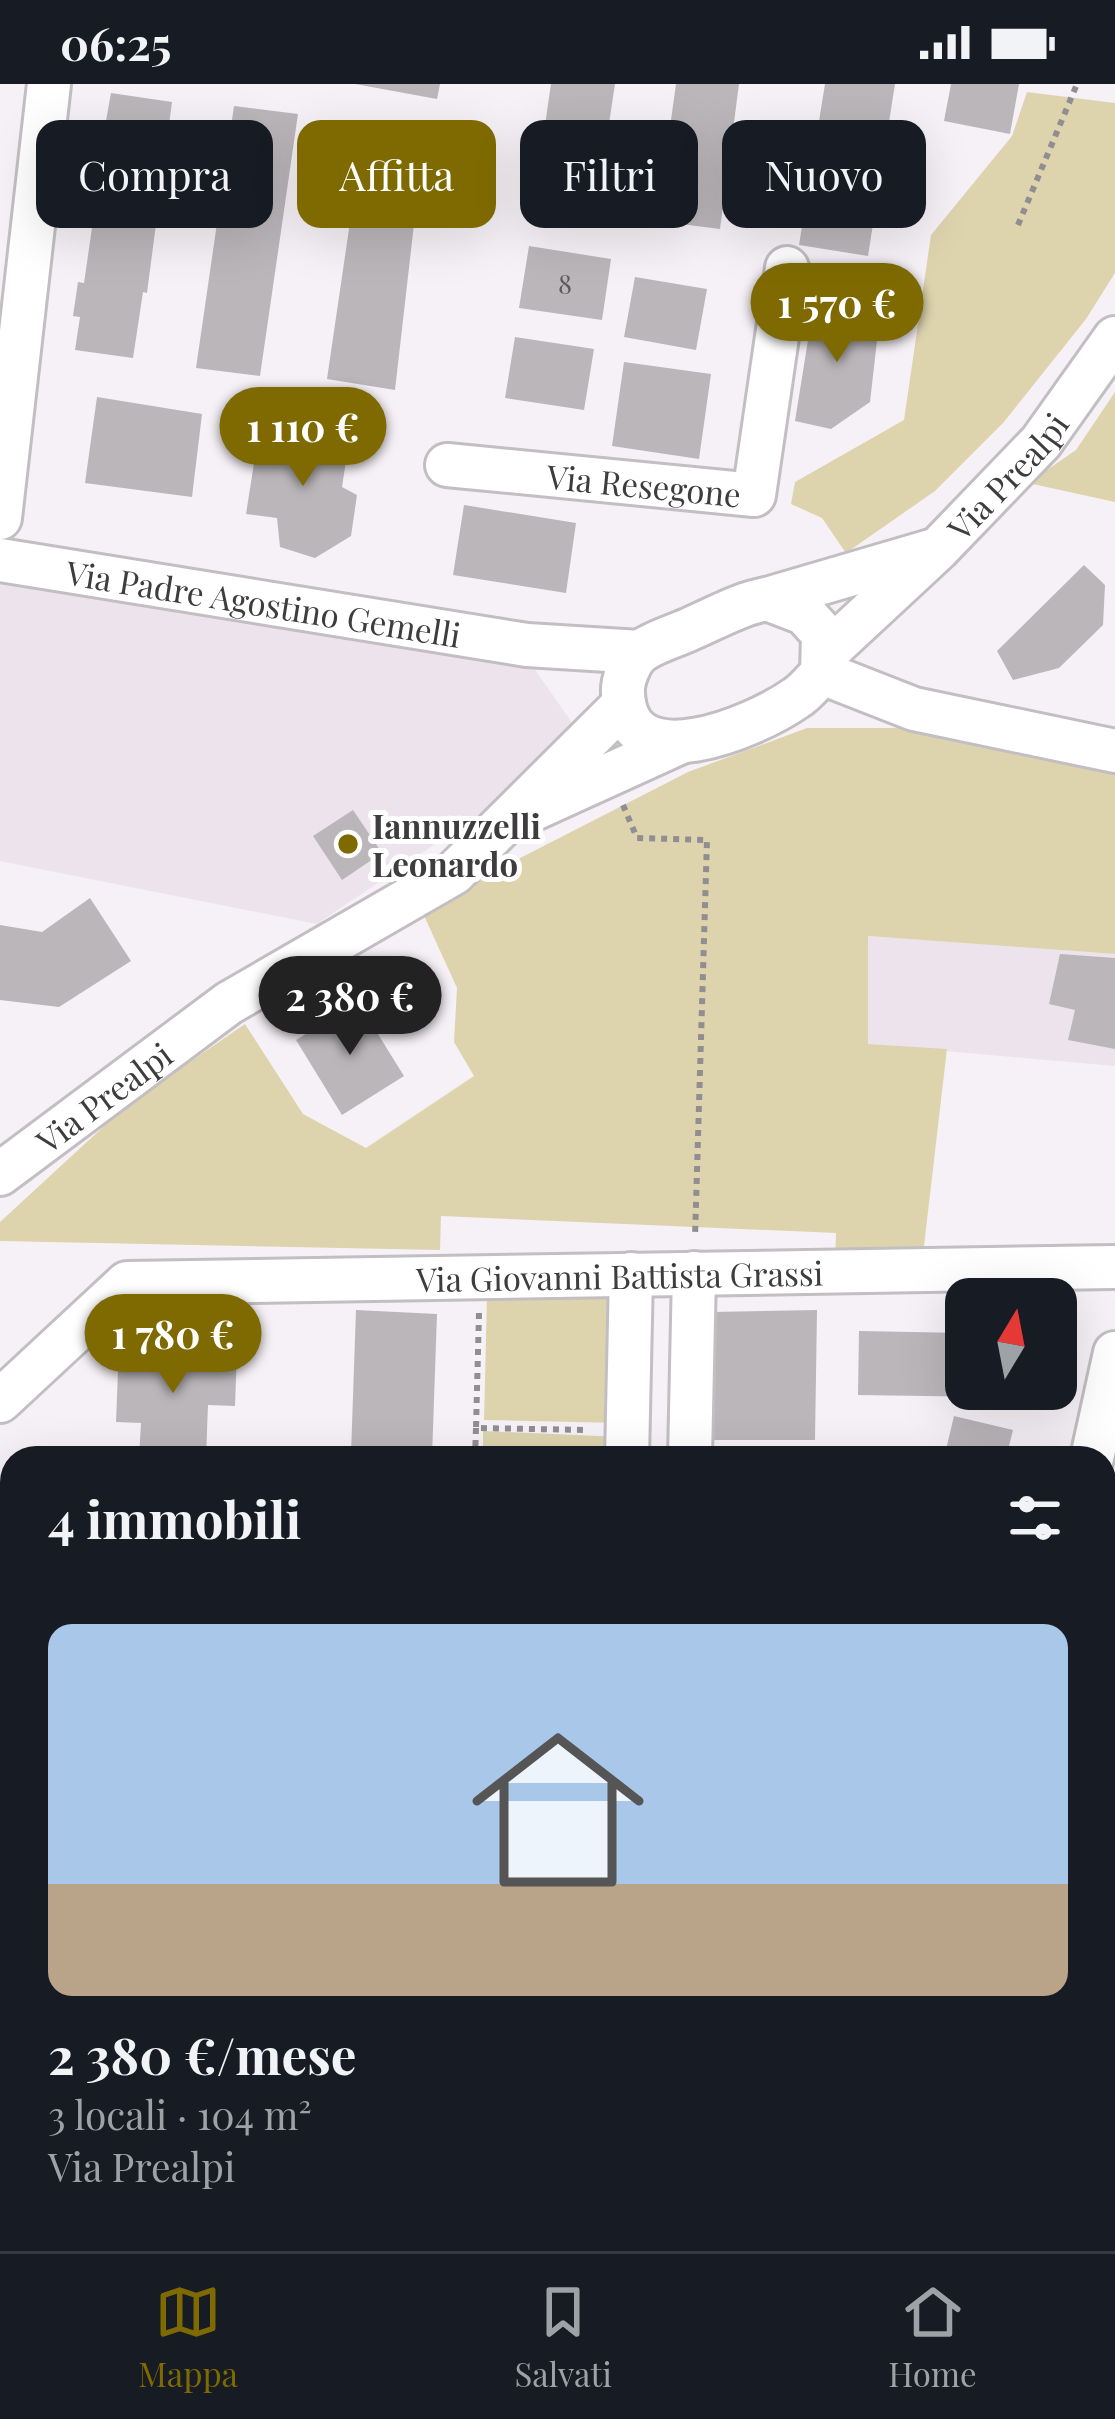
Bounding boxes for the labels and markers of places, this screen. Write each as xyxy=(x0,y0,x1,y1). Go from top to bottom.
pin: 1 570 € xyxy=(726,263,948,365)
pin: 1 110 € xyxy=(192,387,414,489)
place label: Iannuzzelli Leonardo xyxy=(372,803,541,885)
marker: Iannuzzelli Leonardo xyxy=(335,831,361,857)
pin: 2 380 € xyxy=(239,956,461,1058)
pin: 1 780 € xyxy=(62,1294,284,1396)

